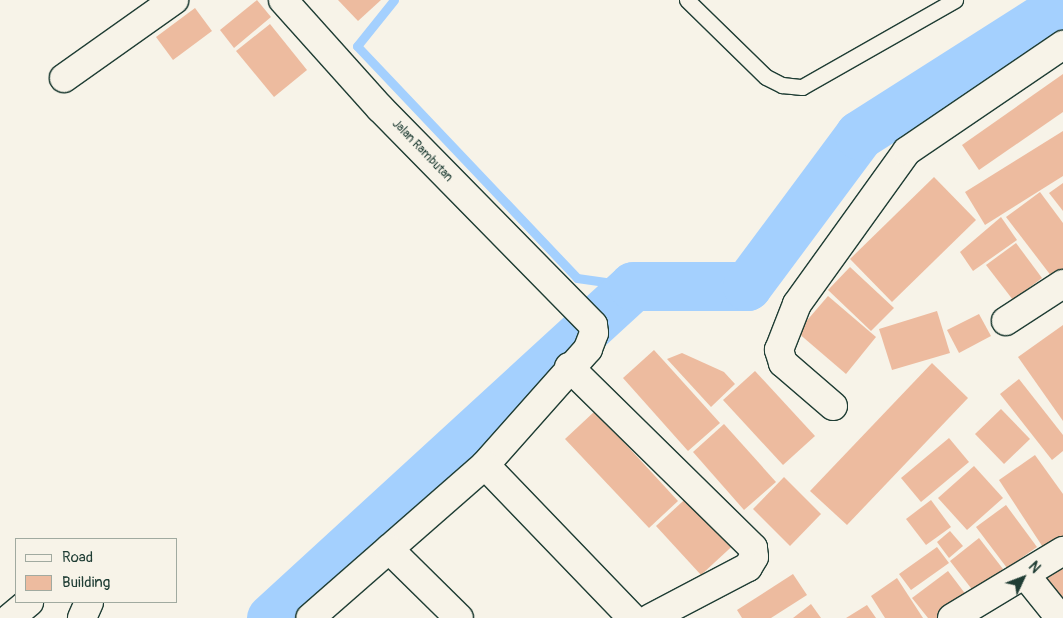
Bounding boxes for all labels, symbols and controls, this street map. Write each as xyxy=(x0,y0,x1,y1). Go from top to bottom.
street label: Jalan Rambutan xyxy=(389,117,455,185)
legend xyxy=(15,538,178,603)
text: Road xyxy=(62,548,93,567)
north arrow xyxy=(998,553,1048,603)
text: N xyxy=(1025,558,1044,577)
text: Building xyxy=(62,573,110,592)

